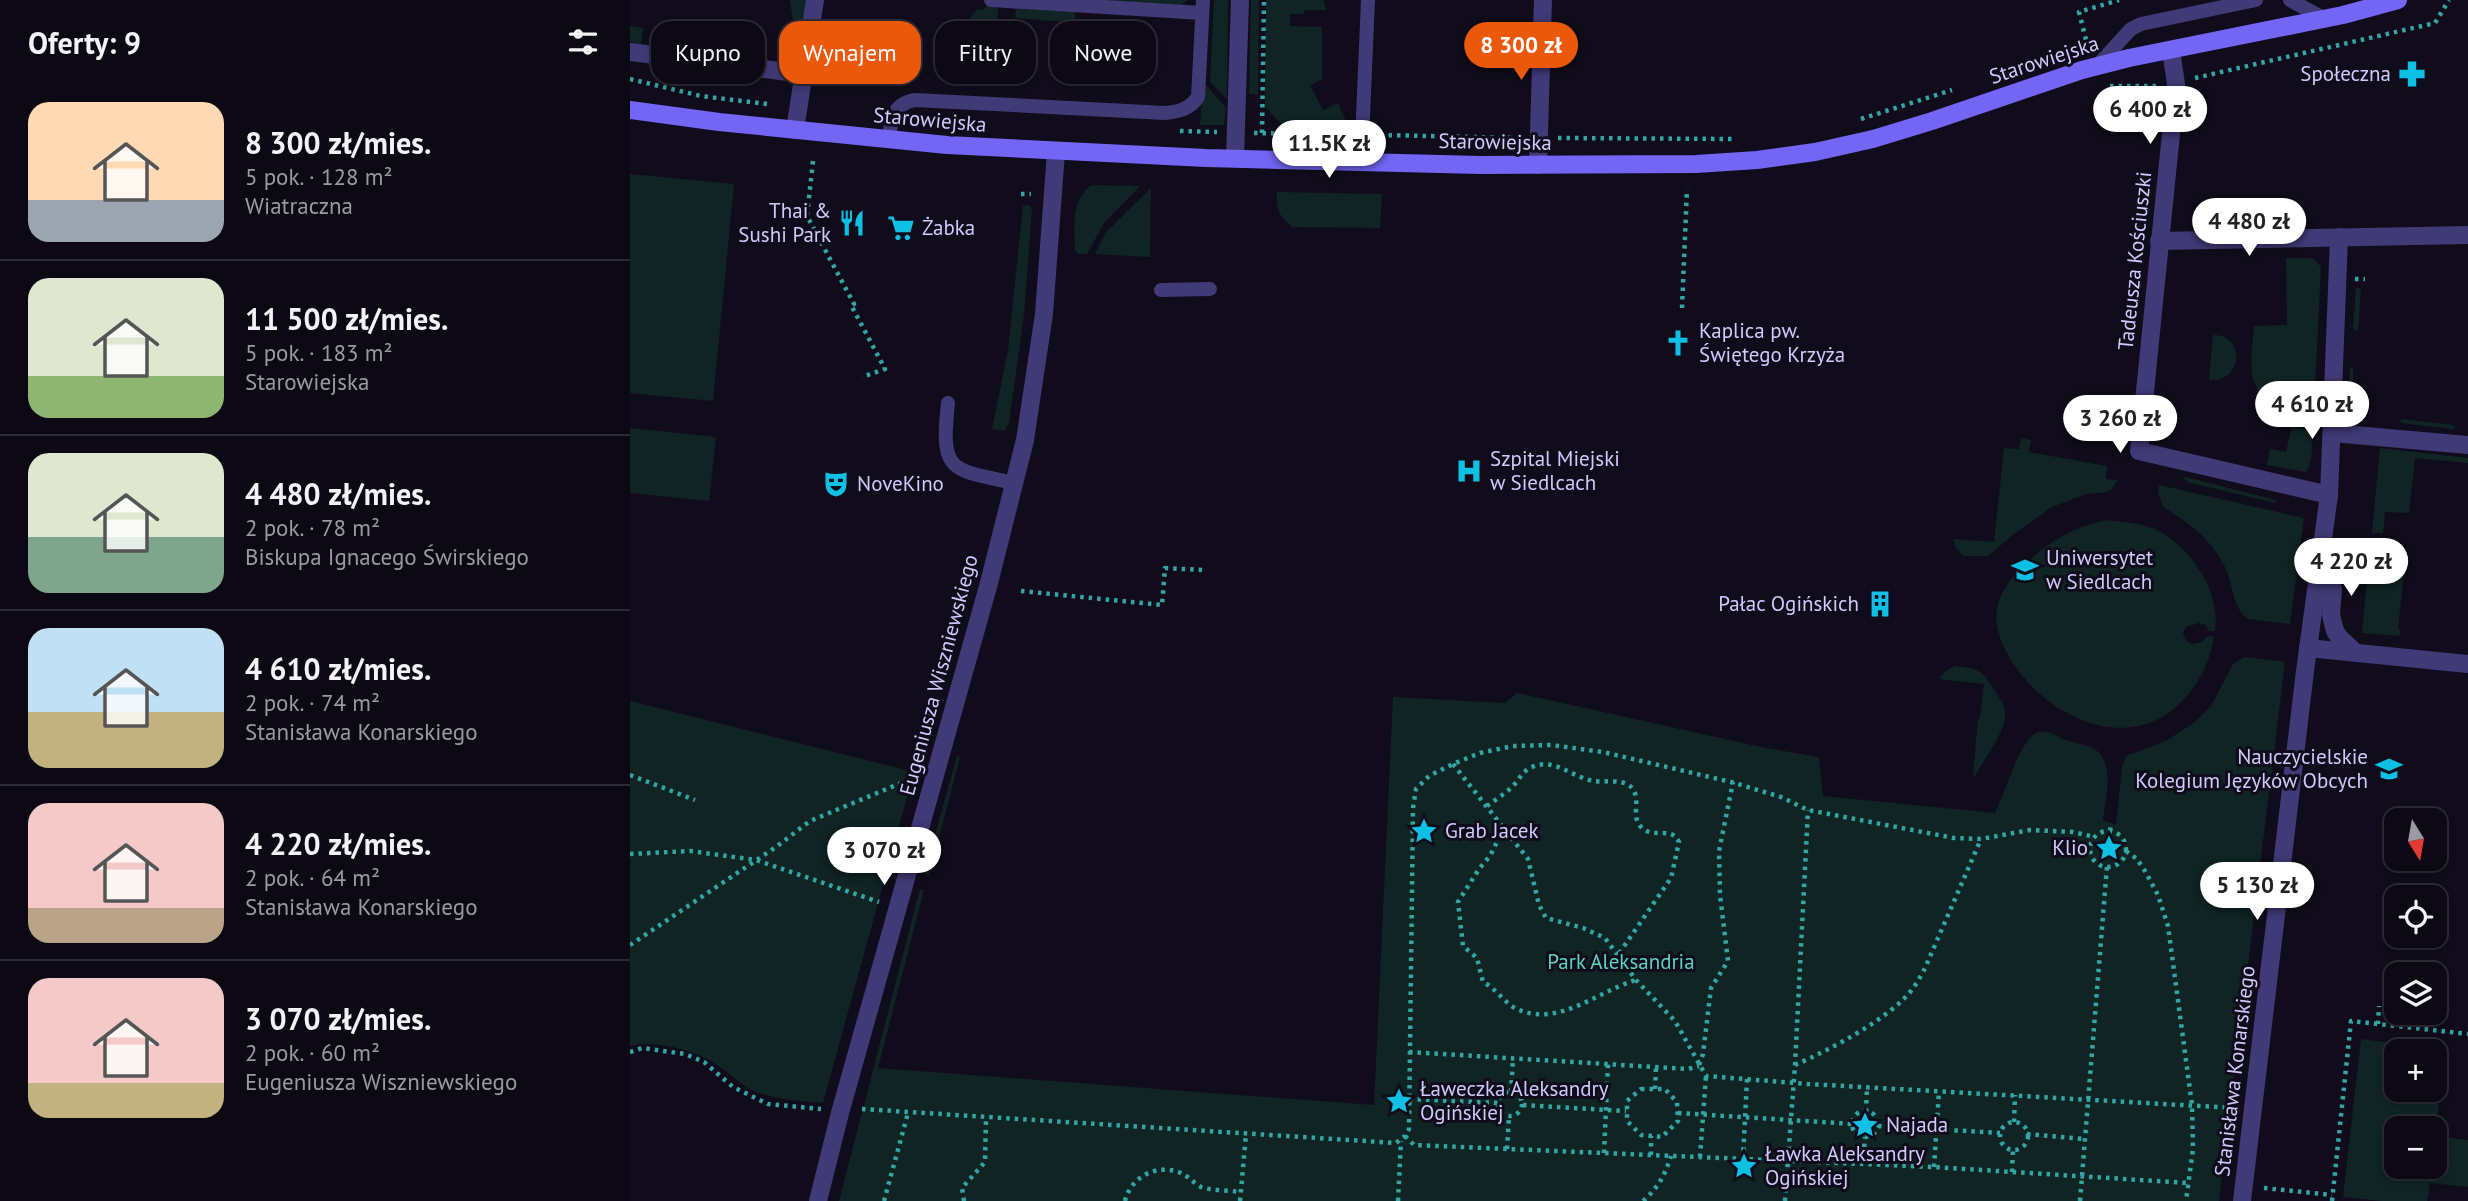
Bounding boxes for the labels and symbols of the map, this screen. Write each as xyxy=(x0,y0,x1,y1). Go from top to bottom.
pin: 8 300 zł xyxy=(1449,22,1593,82)
street label: Starowiejska xyxy=(1986,29,2102,90)
pharmacy icon: Społeczna xyxy=(2397,59,2427,89)
place label: Społeczna xyxy=(2300,60,2391,87)
pin: 6 400 zł xyxy=(2078,86,2222,146)
street label: Starowiejska xyxy=(872,101,988,138)
pin: 11.5K zł xyxy=(1257,120,1401,180)
street label: Starowiejska xyxy=(1438,127,1552,156)
street label: Tadeusza Kościuszki xyxy=(2112,170,2157,352)
place label: Thai & Sushi Park xyxy=(738,197,831,248)
pin: 4 480 zł xyxy=(2177,198,2321,258)
restaurant icon: Thai & Sushi Park xyxy=(837,208,867,238)
supermarket icon: Żabka xyxy=(886,213,916,243)
place label: Żabka xyxy=(922,214,975,241)
place label: Kaplica pw. Świętego Krzyża xyxy=(1699,317,1845,368)
church icon: Kaplica pw. Świętego Krzyża xyxy=(1663,328,1693,358)
pin: 4 610 zł xyxy=(2240,382,2384,441)
pin: 3 260 zł xyxy=(2048,396,2192,455)
place label: Szpital Miejski w Siedlcach xyxy=(1490,445,1620,496)
hospital icon: Szpital Miejski w Siedlcach xyxy=(1454,456,1484,486)
theatre icon: NoveKino xyxy=(821,469,851,499)
place label: NoveKino xyxy=(857,470,944,497)
pin: 4 220 zł xyxy=(2279,538,2423,598)
place label: Uniwersytet w Siedlcach xyxy=(2046,544,2153,595)
street label: Eugeniusza Wiszniewskiego xyxy=(893,551,984,798)
school or university icon: Uniwersytet w Siedlcach xyxy=(2010,555,2040,585)
building icon: Pałac Ogińskich xyxy=(1865,589,1895,619)
place label: Pałac Ogińskich xyxy=(1718,590,1859,617)
place label: Nauczycielskie Kolegium Języków Obcych xyxy=(2135,743,2368,794)
school or university icon: Nauczycielskie Kolegium Języków Obcych xyxy=(2374,754,2404,784)
north arrow xyxy=(2384,808,2446,872)
place icon: Grab Jacek xyxy=(1409,816,1439,846)
place label: Grab Jacek xyxy=(1445,817,1539,844)
pin: 3 070 zł xyxy=(812,828,956,887)
place icon: Klio xyxy=(2094,833,2124,863)
place label: Klio xyxy=(2052,834,2088,861)
pin: 5 130 zł xyxy=(2185,862,2329,922)
park label: Park Aleksandria xyxy=(1547,948,1695,975)
street label: Stanisława Konarskiego xyxy=(2208,964,2261,1178)
place label: Ławeczka Aleksandry Ogińskiej xyxy=(1420,1075,1609,1126)
place icon: Ławeczka Aleksandry Ogińskiej xyxy=(1384,1086,1414,1116)
place icon: Najada xyxy=(1850,1110,1880,1140)
place label: Najada xyxy=(1886,1111,1948,1138)
place label: Ławka Aleksandry Ogińskiej xyxy=(1765,1140,1925,1191)
place icon: Ławka Aleksandry Ogińskiej xyxy=(1729,1151,1759,1181)

